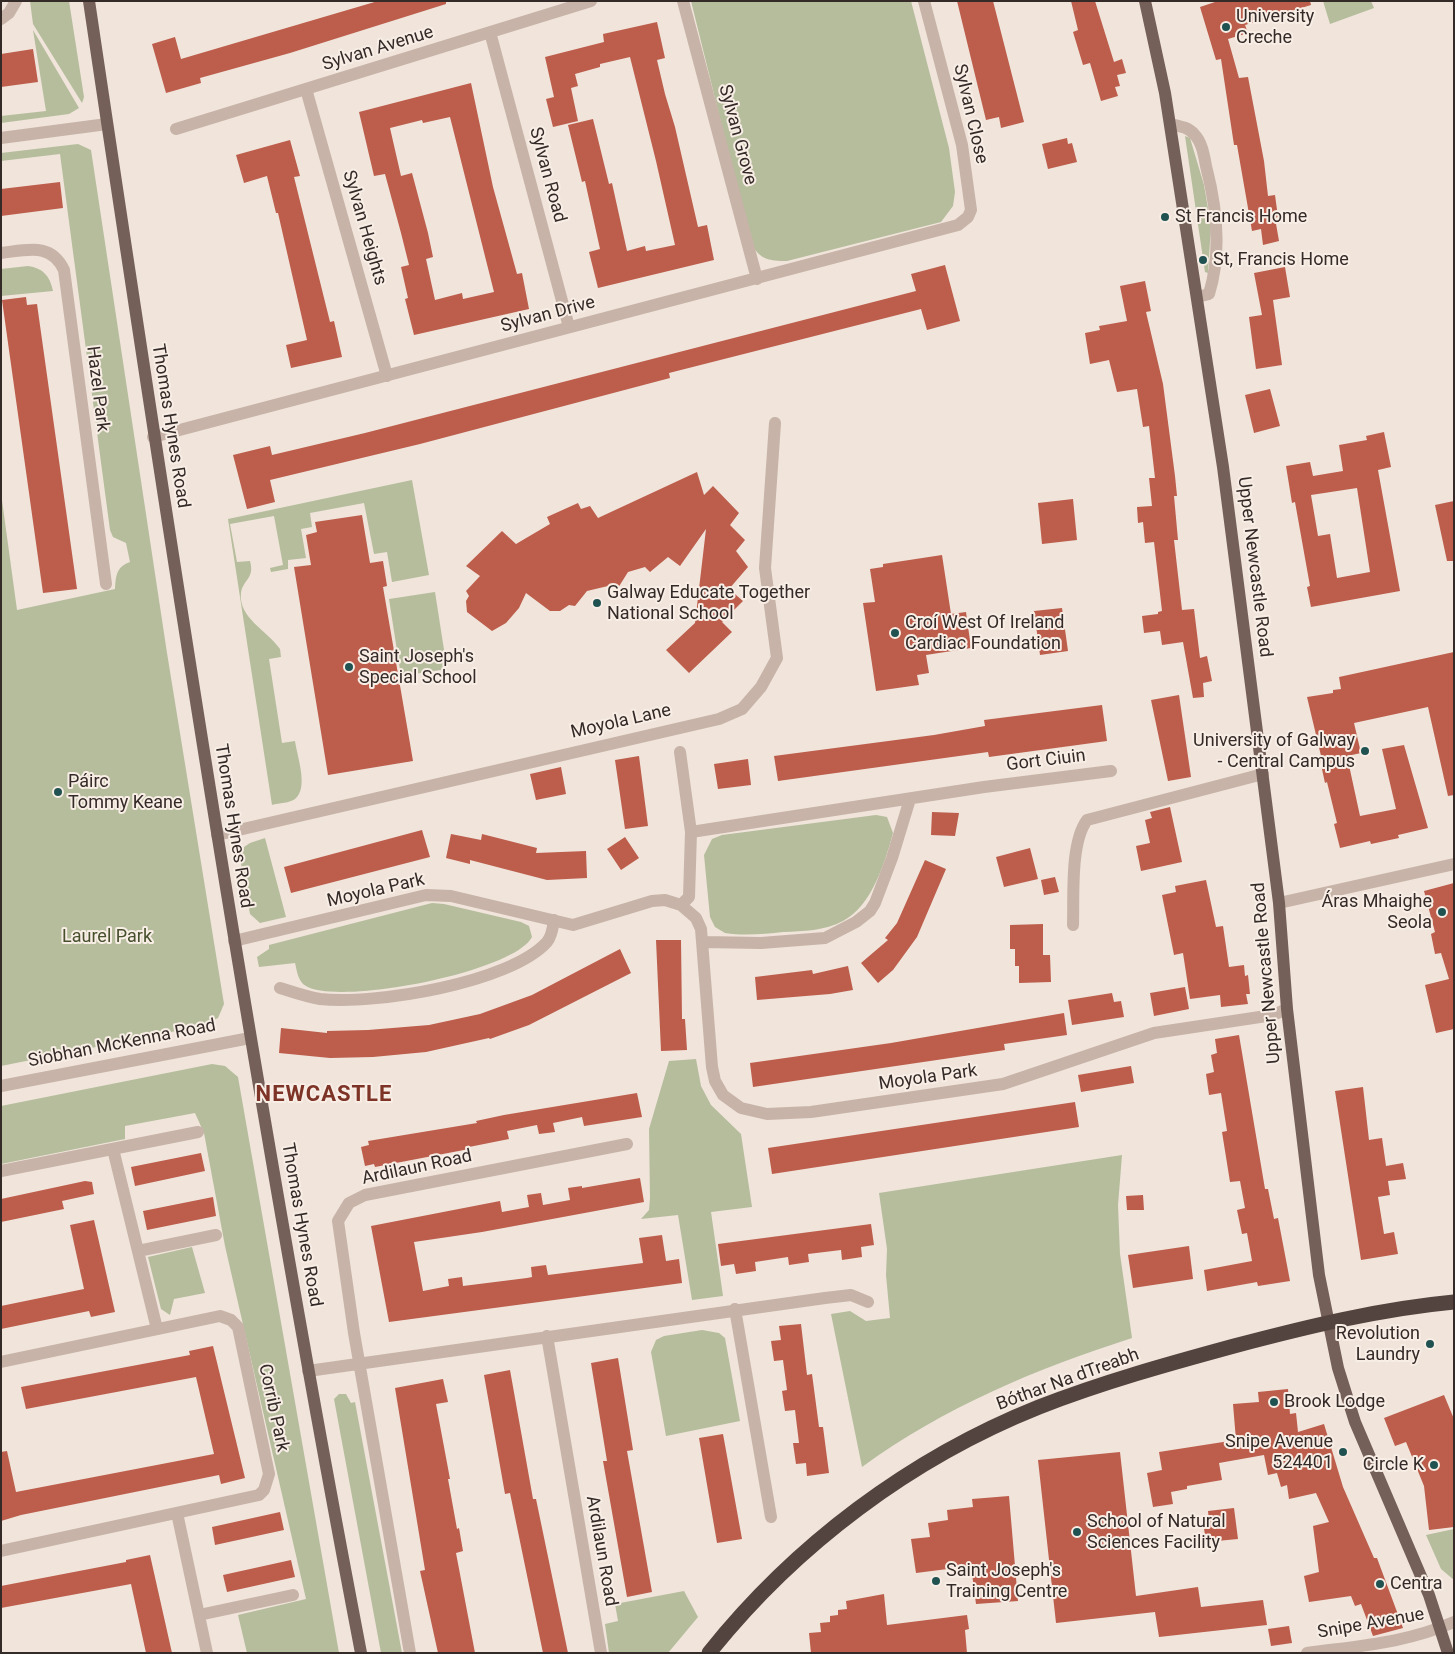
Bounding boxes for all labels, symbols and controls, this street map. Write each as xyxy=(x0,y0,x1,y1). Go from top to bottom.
place label: University Creche xyxy=(1236,6,1314,48)
marker: University Creche xyxy=(1220,21,1232,33)
street label: Sylvan Avenue xyxy=(320,22,436,76)
street label: Sylvan Close xyxy=(948,62,992,166)
street label: Sylvan Grove xyxy=(713,83,761,187)
street label: Sylvan Road xyxy=(524,125,570,225)
street label: Sylvan Heights xyxy=(337,168,391,288)
place label: St Francis Home xyxy=(1175,206,1307,228)
marker: St Francis Home xyxy=(1159,211,1171,223)
place label: St, Francis Home xyxy=(1213,249,1349,271)
marker: St, Francis Home xyxy=(1197,254,1209,266)
street label: Sylvan Drive xyxy=(498,292,598,338)
street label: Thomas Hynes Road xyxy=(146,342,194,510)
street label: Hazel Park xyxy=(81,345,113,433)
street label: Upper Newcastle Road xyxy=(1232,475,1276,659)
place label: Galway Educate Together National School xyxy=(607,582,810,624)
marker: Galway Educate Together National School xyxy=(591,597,603,609)
place label: Croí West Of Ireland Cardiac Foundation xyxy=(905,612,1064,654)
marker: Croí West Of Ireland Cardiac Foundation xyxy=(889,627,901,639)
place label: Saint Joseph's Special School xyxy=(359,646,477,689)
marker: Saint Joseph's Special School xyxy=(343,661,355,673)
street label: Moyola Lane xyxy=(569,700,673,744)
place label: University of Galway - Central Campus xyxy=(1193,730,1355,772)
street label: Thomas Hynes Road xyxy=(209,742,257,910)
street label: Gort Ciuin xyxy=(1005,745,1087,777)
marker: University of Galway - Central Campus xyxy=(1359,745,1371,757)
place label: Páirc Tommy Keane xyxy=(68,771,183,814)
marker: Páirc Tommy Keane xyxy=(52,786,64,798)
street label: Moyola Park xyxy=(325,869,427,913)
street label: Upper Newcastle Road xyxy=(1248,881,1286,1065)
place label: Áras Mhaighe Seola xyxy=(1322,891,1432,934)
marker: Áras Mhaighe Seola xyxy=(1436,906,1448,918)
park label: Laurel Park xyxy=(62,926,152,948)
street label: Siobhan McKenna Road xyxy=(26,1015,218,1073)
street label: Moyola Park xyxy=(877,1060,979,1096)
district label: NEWCASTLE xyxy=(254,1082,394,1108)
street label: Thomas Hynes Road xyxy=(276,1141,326,1309)
street label: Ardilaun Road xyxy=(360,1146,474,1190)
place label: Revolution Laundry xyxy=(1336,1323,1420,1366)
marker: Revolution Laundry xyxy=(1424,1338,1436,1350)
street label: Bóthar Na dTreabh xyxy=(994,1344,1142,1416)
street label: Corrib Park xyxy=(253,1362,293,1454)
place label: Brook Lodge xyxy=(1284,1391,1385,1413)
marker: Brook Lodge xyxy=(1268,1396,1280,1408)
place label: Snipe Avenue 524401 xyxy=(1225,1431,1333,1474)
marker: Snipe Avenue 524401 xyxy=(1337,1446,1349,1458)
place label: Circle K xyxy=(1363,1454,1424,1476)
marker: Circle K xyxy=(1428,1459,1440,1471)
street label: Ardilaun Road xyxy=(581,1494,621,1608)
place label: School of Natural Sciences Facility xyxy=(1087,1511,1226,1554)
marker: School of Natural Sciences Facility xyxy=(1071,1526,1083,1538)
place label: Saint Joseph's Training Centre xyxy=(946,1560,1067,1602)
place label: Centra xyxy=(1390,1573,1443,1595)
marker: Saint Joseph's Training Centre xyxy=(930,1575,942,1587)
marker: Centra xyxy=(1374,1578,1386,1590)
street label: Snipe Avenue xyxy=(1316,1604,1426,1644)

